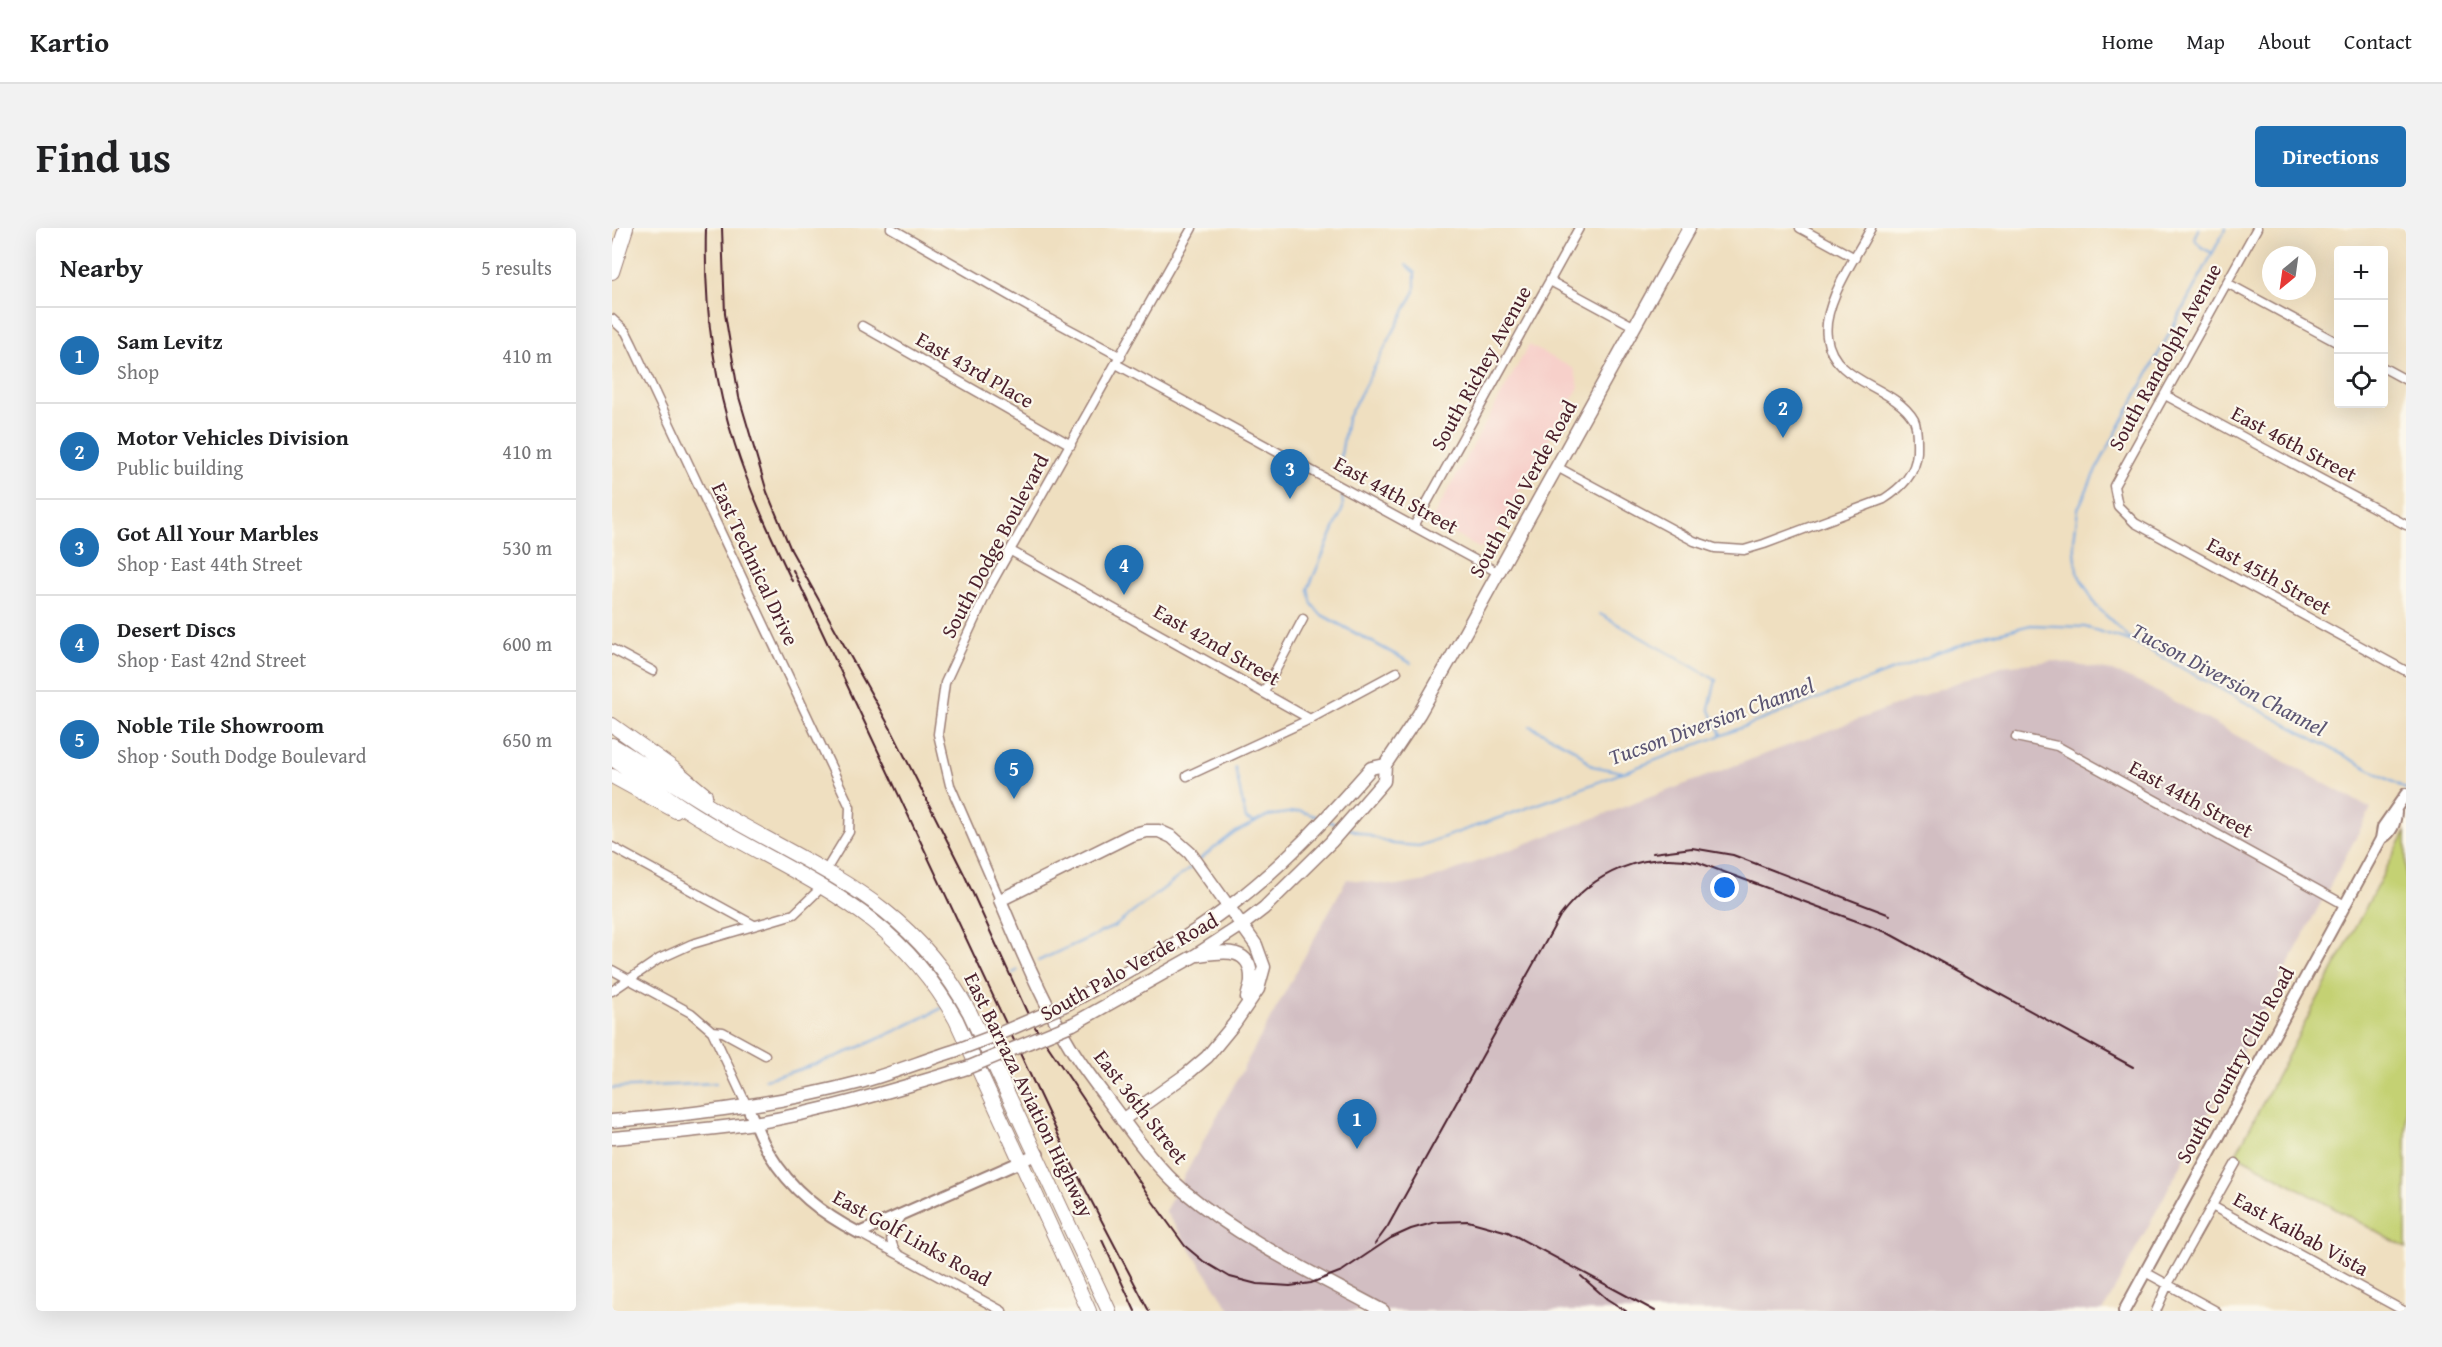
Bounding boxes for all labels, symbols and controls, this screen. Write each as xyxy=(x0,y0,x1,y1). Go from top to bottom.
text: Kartio xyxy=(30,21,109,62)
text: Home xyxy=(2102,26,2153,57)
text: Map xyxy=(2186,26,2225,57)
text: About xyxy=(2258,26,2311,57)
text: Contact xyxy=(2344,26,2412,57)
text: Find us xyxy=(36,126,171,187)
button: Directions xyxy=(2255,126,2406,187)
north arrow xyxy=(2262,246,2316,300)
map controls xyxy=(2334,246,2388,408)
button: + xyxy=(2334,246,2388,300)
text: Nearby xyxy=(60,248,143,287)
text: 5 results xyxy=(481,253,552,282)
street label: South Randolph Avenue xyxy=(2100,257,2229,456)
street label: South Richey Avenue xyxy=(1422,279,1539,456)
button: − xyxy=(2334,300,2388,354)
street label: East 43rd Place xyxy=(910,323,1040,416)
text: Sam Levitz xyxy=(117,325,223,357)
text: 1 xyxy=(74,341,85,370)
text: 410 m xyxy=(502,341,552,370)
button: locate xyxy=(2334,354,2388,408)
text: Shop xyxy=(117,357,159,386)
pin: 2 xyxy=(1764,388,1802,438)
street label: South Palo Verde Road xyxy=(1461,394,1585,583)
street label: East 46th Street xyxy=(2226,397,2363,490)
text: Motor Vehicles Division xyxy=(117,421,349,453)
text: 2 xyxy=(74,437,85,466)
text: 410 m xyxy=(502,437,552,466)
street label: South Dodge Boulevard xyxy=(933,447,1057,644)
street label: East 44th Street xyxy=(1328,448,1465,542)
pin: 3 xyxy=(1270,450,1310,499)
text: Public building xyxy=(117,453,243,482)
street label: East Technical Drive xyxy=(704,477,807,651)
text: Got All Your Marbles xyxy=(117,517,319,549)
street label: East 45th Street xyxy=(2201,529,2338,623)
text: 3 xyxy=(74,533,85,562)
text: 530 m xyxy=(502,533,552,562)
pin: 4 xyxy=(1104,546,1144,595)
text: Shop · East 44th Street xyxy=(117,549,303,578)
street label: East 42nd Street xyxy=(1148,596,1287,694)
text: Desert Discs xyxy=(117,613,236,645)
water label: Tucson Diversion Channel xyxy=(2126,614,2332,744)
text: 4 xyxy=(74,629,85,658)
text: 600 m xyxy=(502,629,552,658)
text: Shop · East 42nd Street xyxy=(117,645,306,674)
water label: Tucson Diversion Channel xyxy=(1604,669,1818,773)
text: Noble Tile Showroom xyxy=(117,709,324,741)
text: 5 xyxy=(74,725,85,754)
text: 650 m xyxy=(502,725,552,754)
text: Shop · South Dodge Boulevard xyxy=(117,741,366,770)
pin: 5 xyxy=(994,750,1034,799)
street label: East 44th Street xyxy=(2123,752,2260,846)
your location xyxy=(1710,873,1739,902)
street label: South Palo Verde Road xyxy=(1034,904,1224,1028)
street label: South Country Club Road xyxy=(2168,960,2302,1169)
street label: East Barraza Aviation Highway xyxy=(957,967,1103,1223)
street label: East 36th Street xyxy=(1087,1043,1196,1171)
pin: 1 xyxy=(1338,1100,1376,1149)
street label: East Golf Links Road xyxy=(827,1181,998,1294)
street label: East Kaibab Vista xyxy=(2228,1183,2375,1284)

